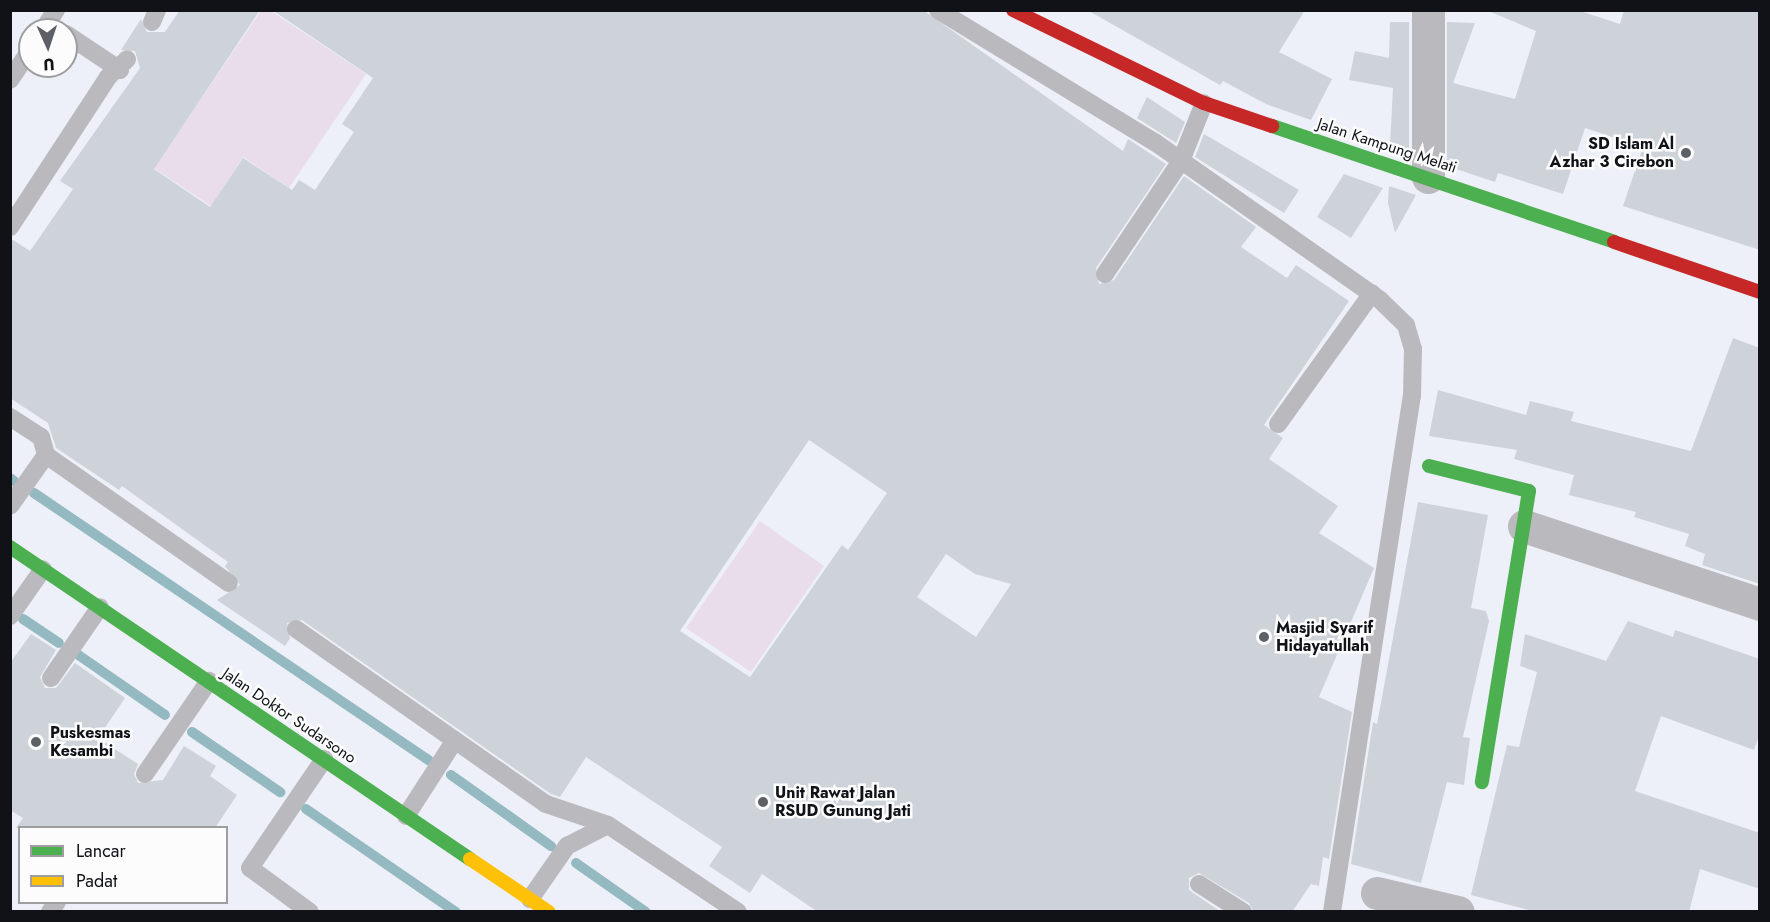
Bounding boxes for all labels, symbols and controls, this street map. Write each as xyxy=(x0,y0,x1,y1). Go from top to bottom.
north arrow xyxy=(18,18,78,78)
text: U xyxy=(43,53,55,76)
street label: Jalan Kampung Melati xyxy=(1315,114,1459,178)
place label: SD Islam Al Azhar 3 Cirebon xyxy=(1550,134,1674,172)
marker: SD Islam Al Azhar 3 Cirebon xyxy=(1679,146,1693,160)
place label: Masjid Syarif Hidayatullah xyxy=(1276,618,1373,656)
marker: Masjid Syarif Hidayatullah xyxy=(1257,630,1271,644)
street label: Jalan Doktor Sudarsono xyxy=(218,664,360,768)
place label: Puskesmas Kesambi xyxy=(50,723,131,761)
marker: Puskesmas Kesambi xyxy=(27,733,45,751)
place label: Unit Rawat Jalan RSUD Gunung Jati xyxy=(775,783,911,821)
marker: Unit Rawat Jalan RSUD Gunung Jati xyxy=(756,795,770,809)
legend xyxy=(18,826,228,904)
text: Lancar xyxy=(76,838,126,864)
text: Padat xyxy=(76,868,117,894)

